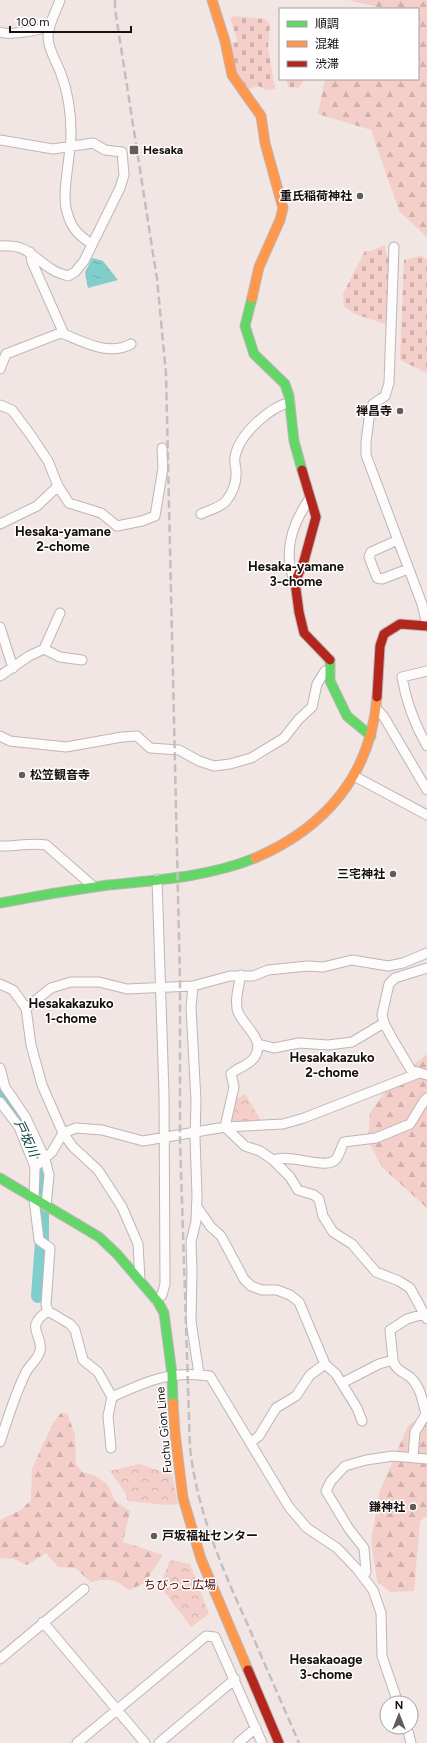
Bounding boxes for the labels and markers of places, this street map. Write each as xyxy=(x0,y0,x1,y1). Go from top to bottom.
place label: Hesaka xyxy=(143,143,183,157)
marker: Hesaka xyxy=(128,144,140,156)
place label: 重氏稲荷神社 xyxy=(280,189,352,203)
marker: 重氏稲荷神社 xyxy=(355,191,365,201)
place label: 禅昌寺 xyxy=(356,404,392,418)
marker: 禅昌寺 xyxy=(395,406,405,416)
place label: 松笠観音寺 xyxy=(30,768,90,782)
marker: 松笠観音寺 xyxy=(17,770,27,780)
place label: 三宅神社 xyxy=(337,867,385,881)
marker: 三宅神社 xyxy=(388,869,398,879)
place label: 鎌神社 xyxy=(369,1500,405,1514)
marker: 鎌神社 xyxy=(408,1502,418,1512)
place label: 戸坂福祉センター xyxy=(162,1529,258,1543)
marker: 戸坂福祉センター xyxy=(149,1531,159,1541)

